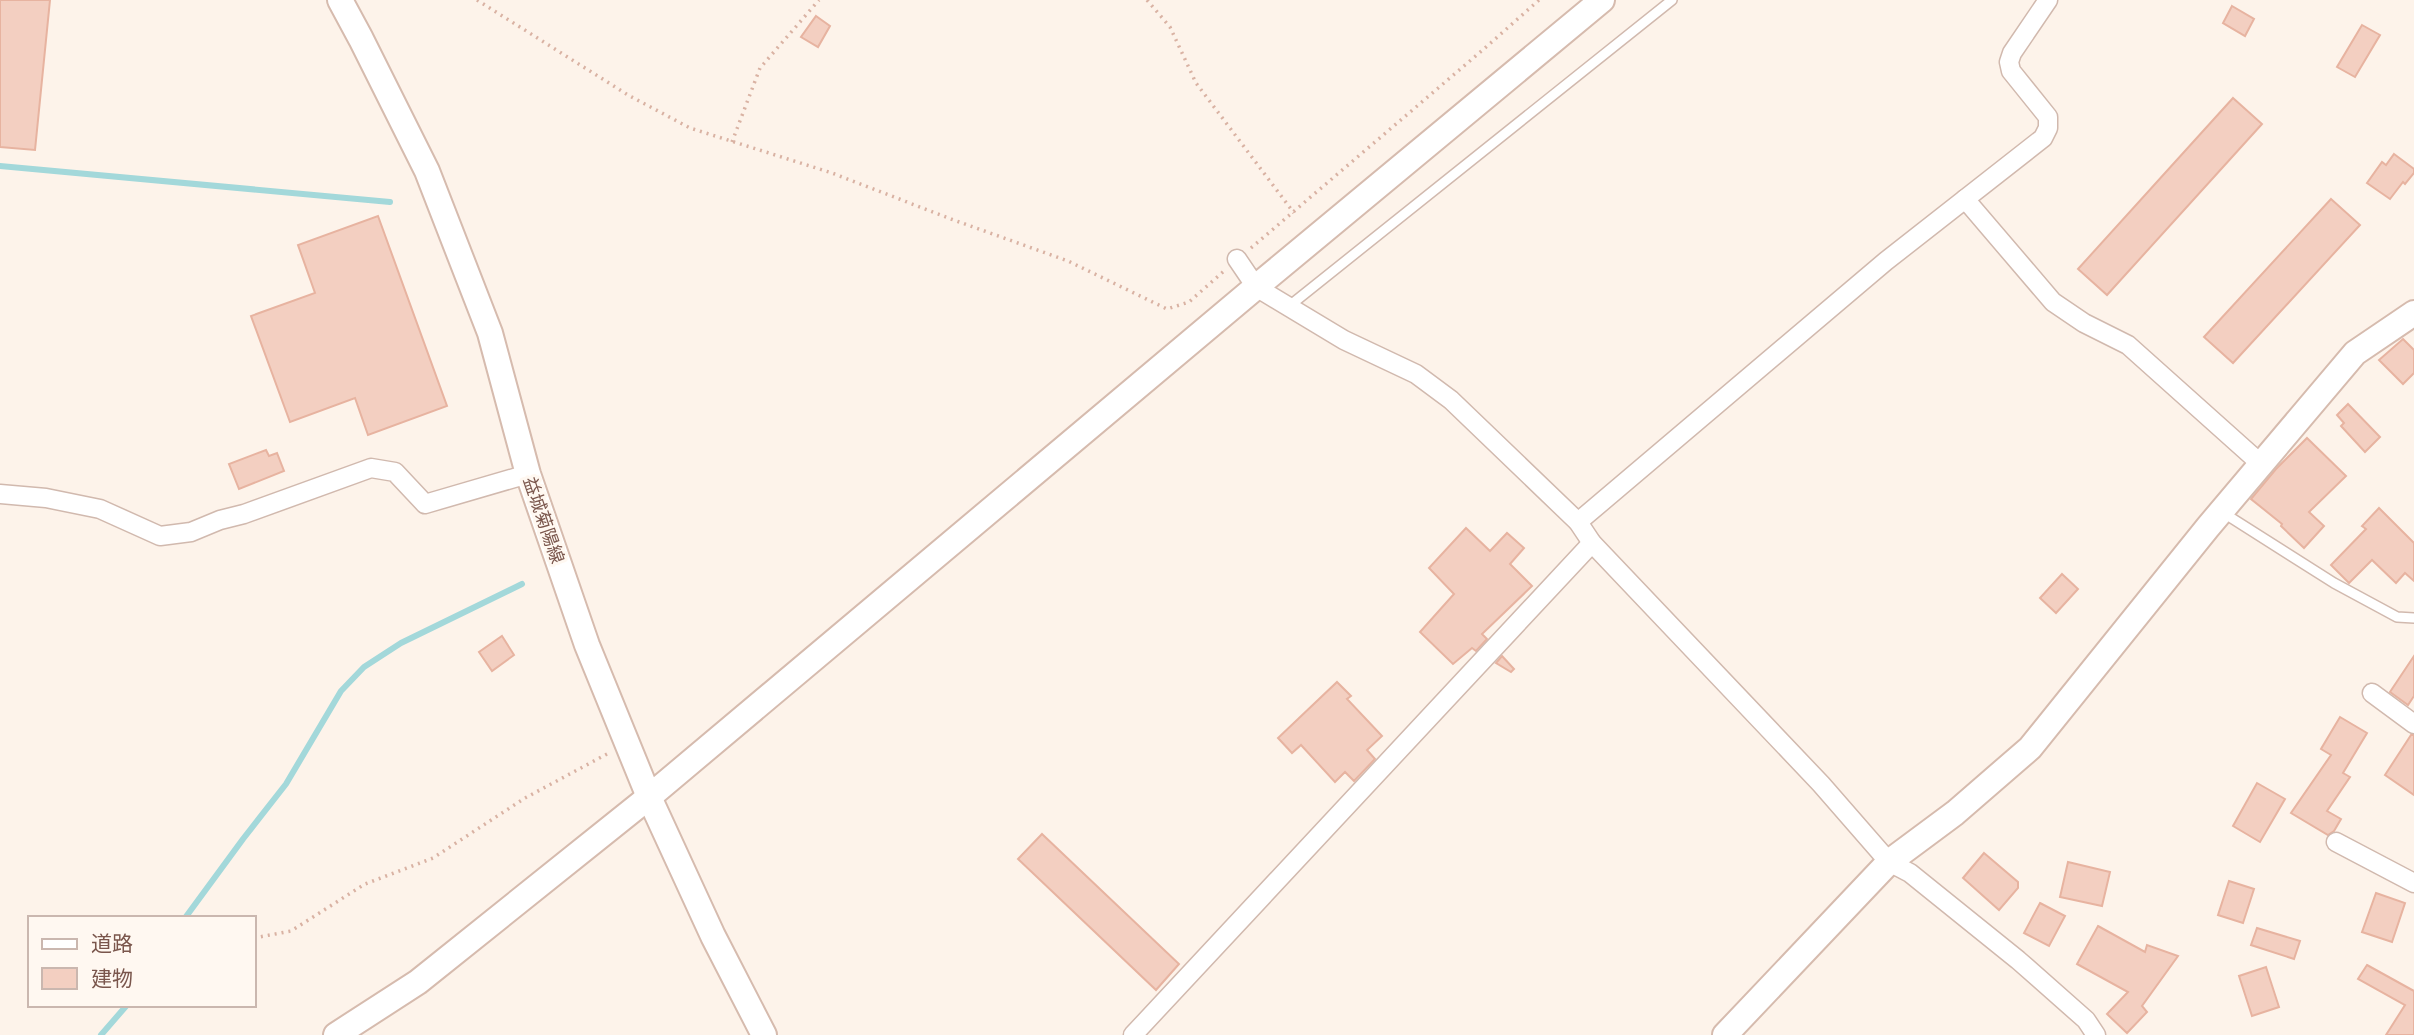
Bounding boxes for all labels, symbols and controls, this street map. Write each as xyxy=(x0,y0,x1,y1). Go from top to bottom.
street label: 益城菊陽線 xyxy=(519,474,569,566)
legend xyxy=(28,916,256,1007)
text: 道路 xyxy=(91,931,133,955)
text: 建物 xyxy=(91,966,133,990)

